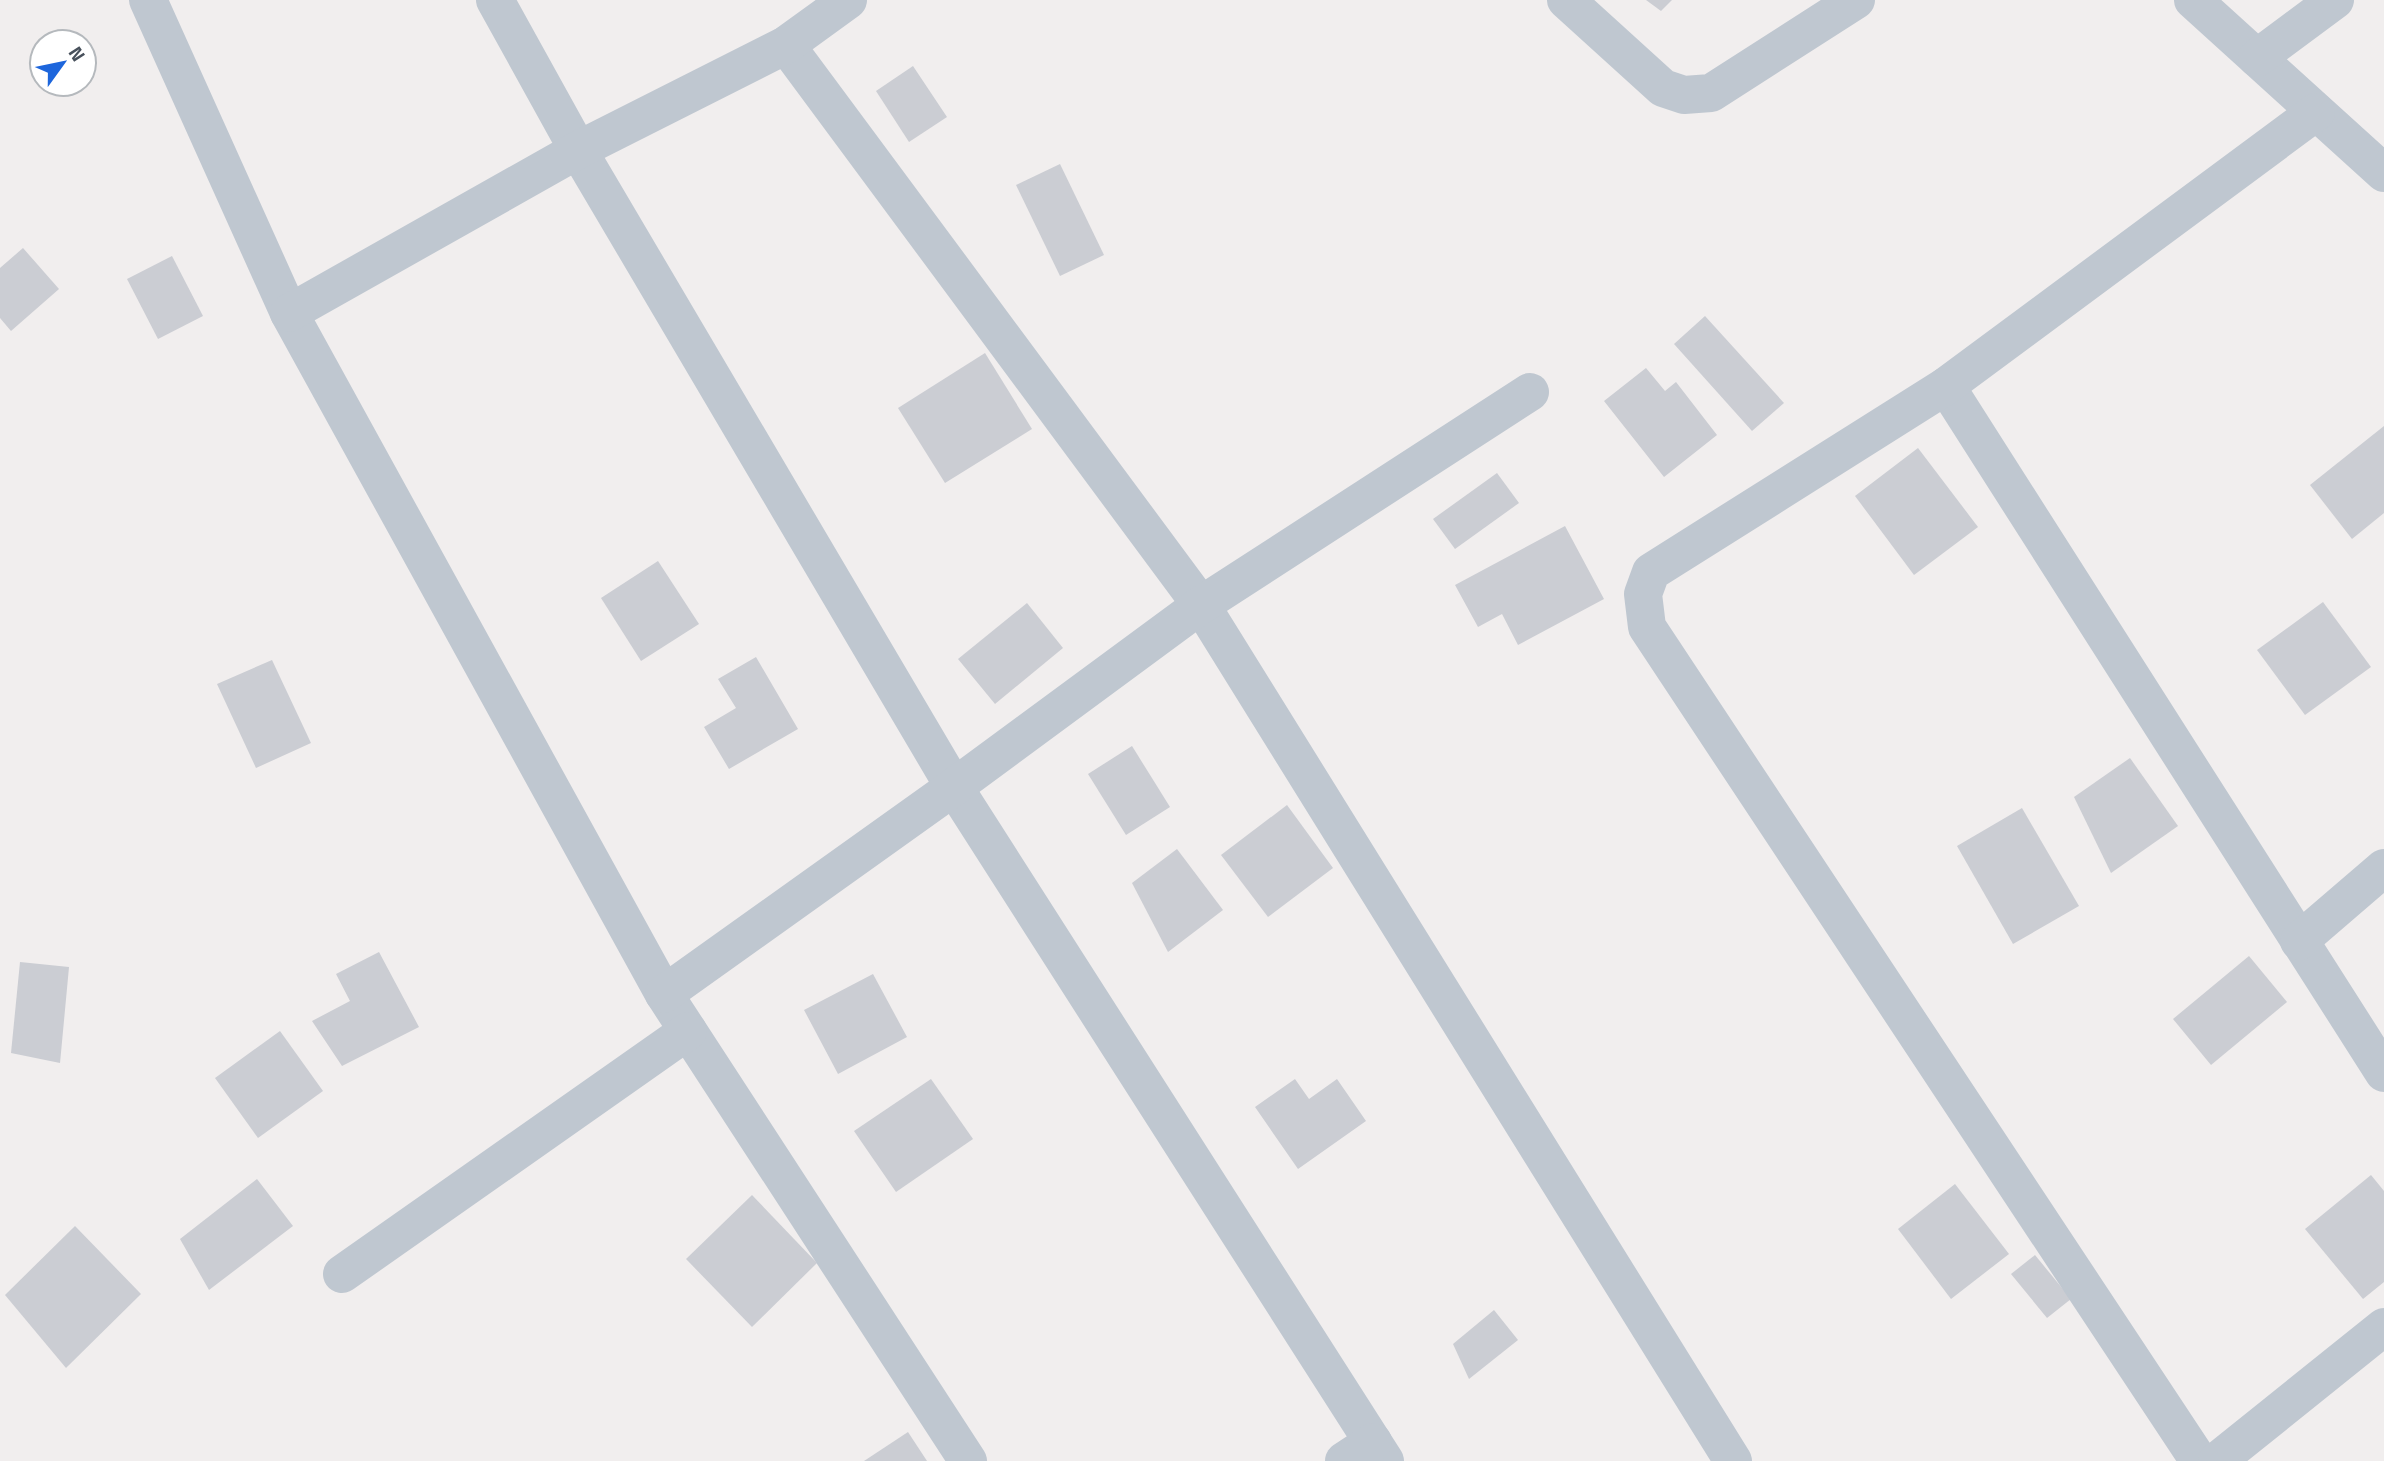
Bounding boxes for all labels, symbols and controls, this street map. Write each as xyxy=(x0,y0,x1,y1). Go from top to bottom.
north arrow xyxy=(28,28,98,98)
text: N xyxy=(62,40,93,67)

